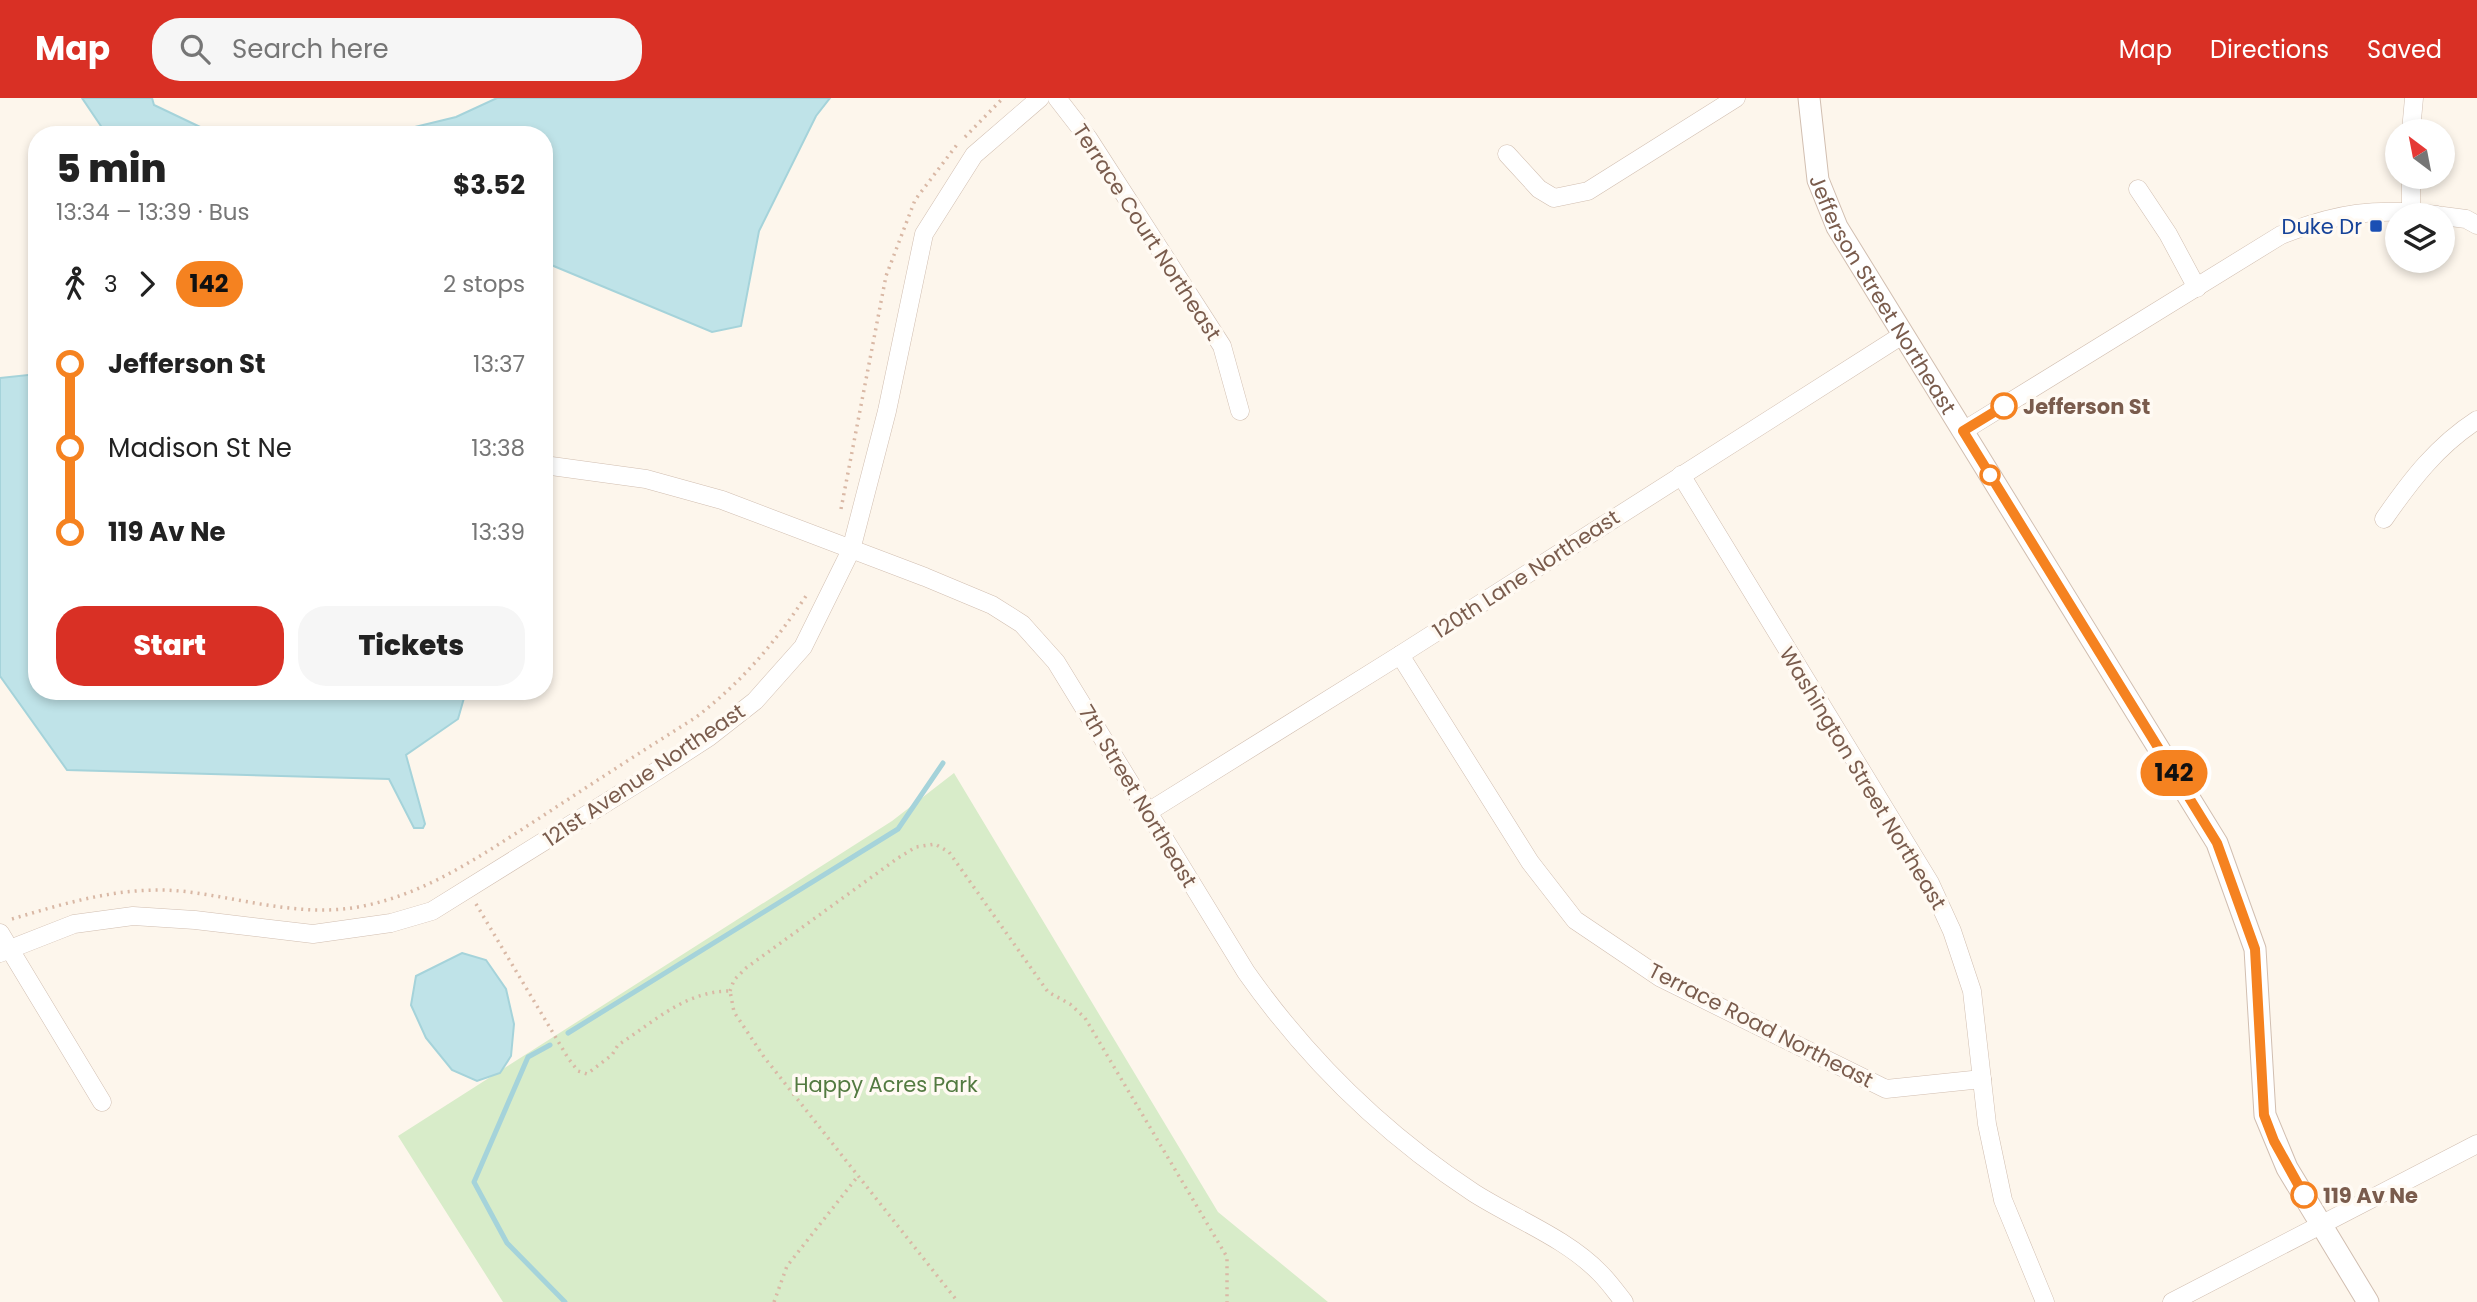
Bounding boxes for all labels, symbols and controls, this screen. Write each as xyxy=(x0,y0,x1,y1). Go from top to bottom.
search box xyxy=(152,18,642,81)
text: Map xyxy=(35,25,110,72)
icon: search xyxy=(176,30,214,68)
text: Search here xyxy=(232,31,389,67)
text: Map xyxy=(2119,33,2172,66)
text: Directions xyxy=(2210,33,2329,66)
text: Saved xyxy=(2367,33,2442,66)
street label: Terrace Court Northeast xyxy=(1066,118,1228,346)
north arrow xyxy=(2385,119,2455,189)
map controls xyxy=(2385,119,2455,273)
text: 5 min xyxy=(56,142,166,195)
text: $3.52 xyxy=(453,167,525,203)
street label: Jefferson Street Northeast xyxy=(1803,170,1963,419)
text: 13:34 – 13:39 · Bus xyxy=(56,196,250,228)
button: layers xyxy=(2385,203,2455,273)
place label: Duke Dr xyxy=(2282,212,2362,241)
marker: Duke Dr xyxy=(2368,218,2384,234)
icon: walk xyxy=(56,265,94,303)
icon: forward xyxy=(128,265,166,303)
text: 142 xyxy=(190,267,229,300)
text: 3 xyxy=(104,268,118,300)
text: 2 stops xyxy=(443,268,525,300)
text: Jefferson St xyxy=(108,346,266,382)
text: 13:37 xyxy=(473,348,525,380)
place label: Jefferson St xyxy=(2023,392,2150,421)
marker: Jefferson St xyxy=(1991,393,2017,419)
text: Madison St Ne xyxy=(108,430,292,466)
text: 13:38 xyxy=(471,432,525,464)
unlabelled marker xyxy=(1980,465,2000,485)
street label: 120th Lane Northeast xyxy=(1427,503,1625,645)
text: 119 Av Ne xyxy=(108,514,226,550)
text: 13:39 xyxy=(471,516,525,548)
button: Start xyxy=(56,606,284,686)
button: Tickets xyxy=(298,606,525,686)
street label: Washington Street Northeast xyxy=(1773,641,1953,915)
street label: 121st Avenue Northeast xyxy=(538,697,750,853)
street label: 7th Street Northeast xyxy=(1072,699,1204,893)
line badge: 142 xyxy=(2134,750,2214,796)
text: 142 xyxy=(2155,756,2193,789)
street label: Terrace Road Northeast xyxy=(1644,956,1878,1094)
park label: Happy Acres Park xyxy=(794,1070,978,1099)
place label: 119 Av Ne xyxy=(2323,1181,2418,1210)
marker: 119 Av Ne xyxy=(2291,1182,2317,1208)

